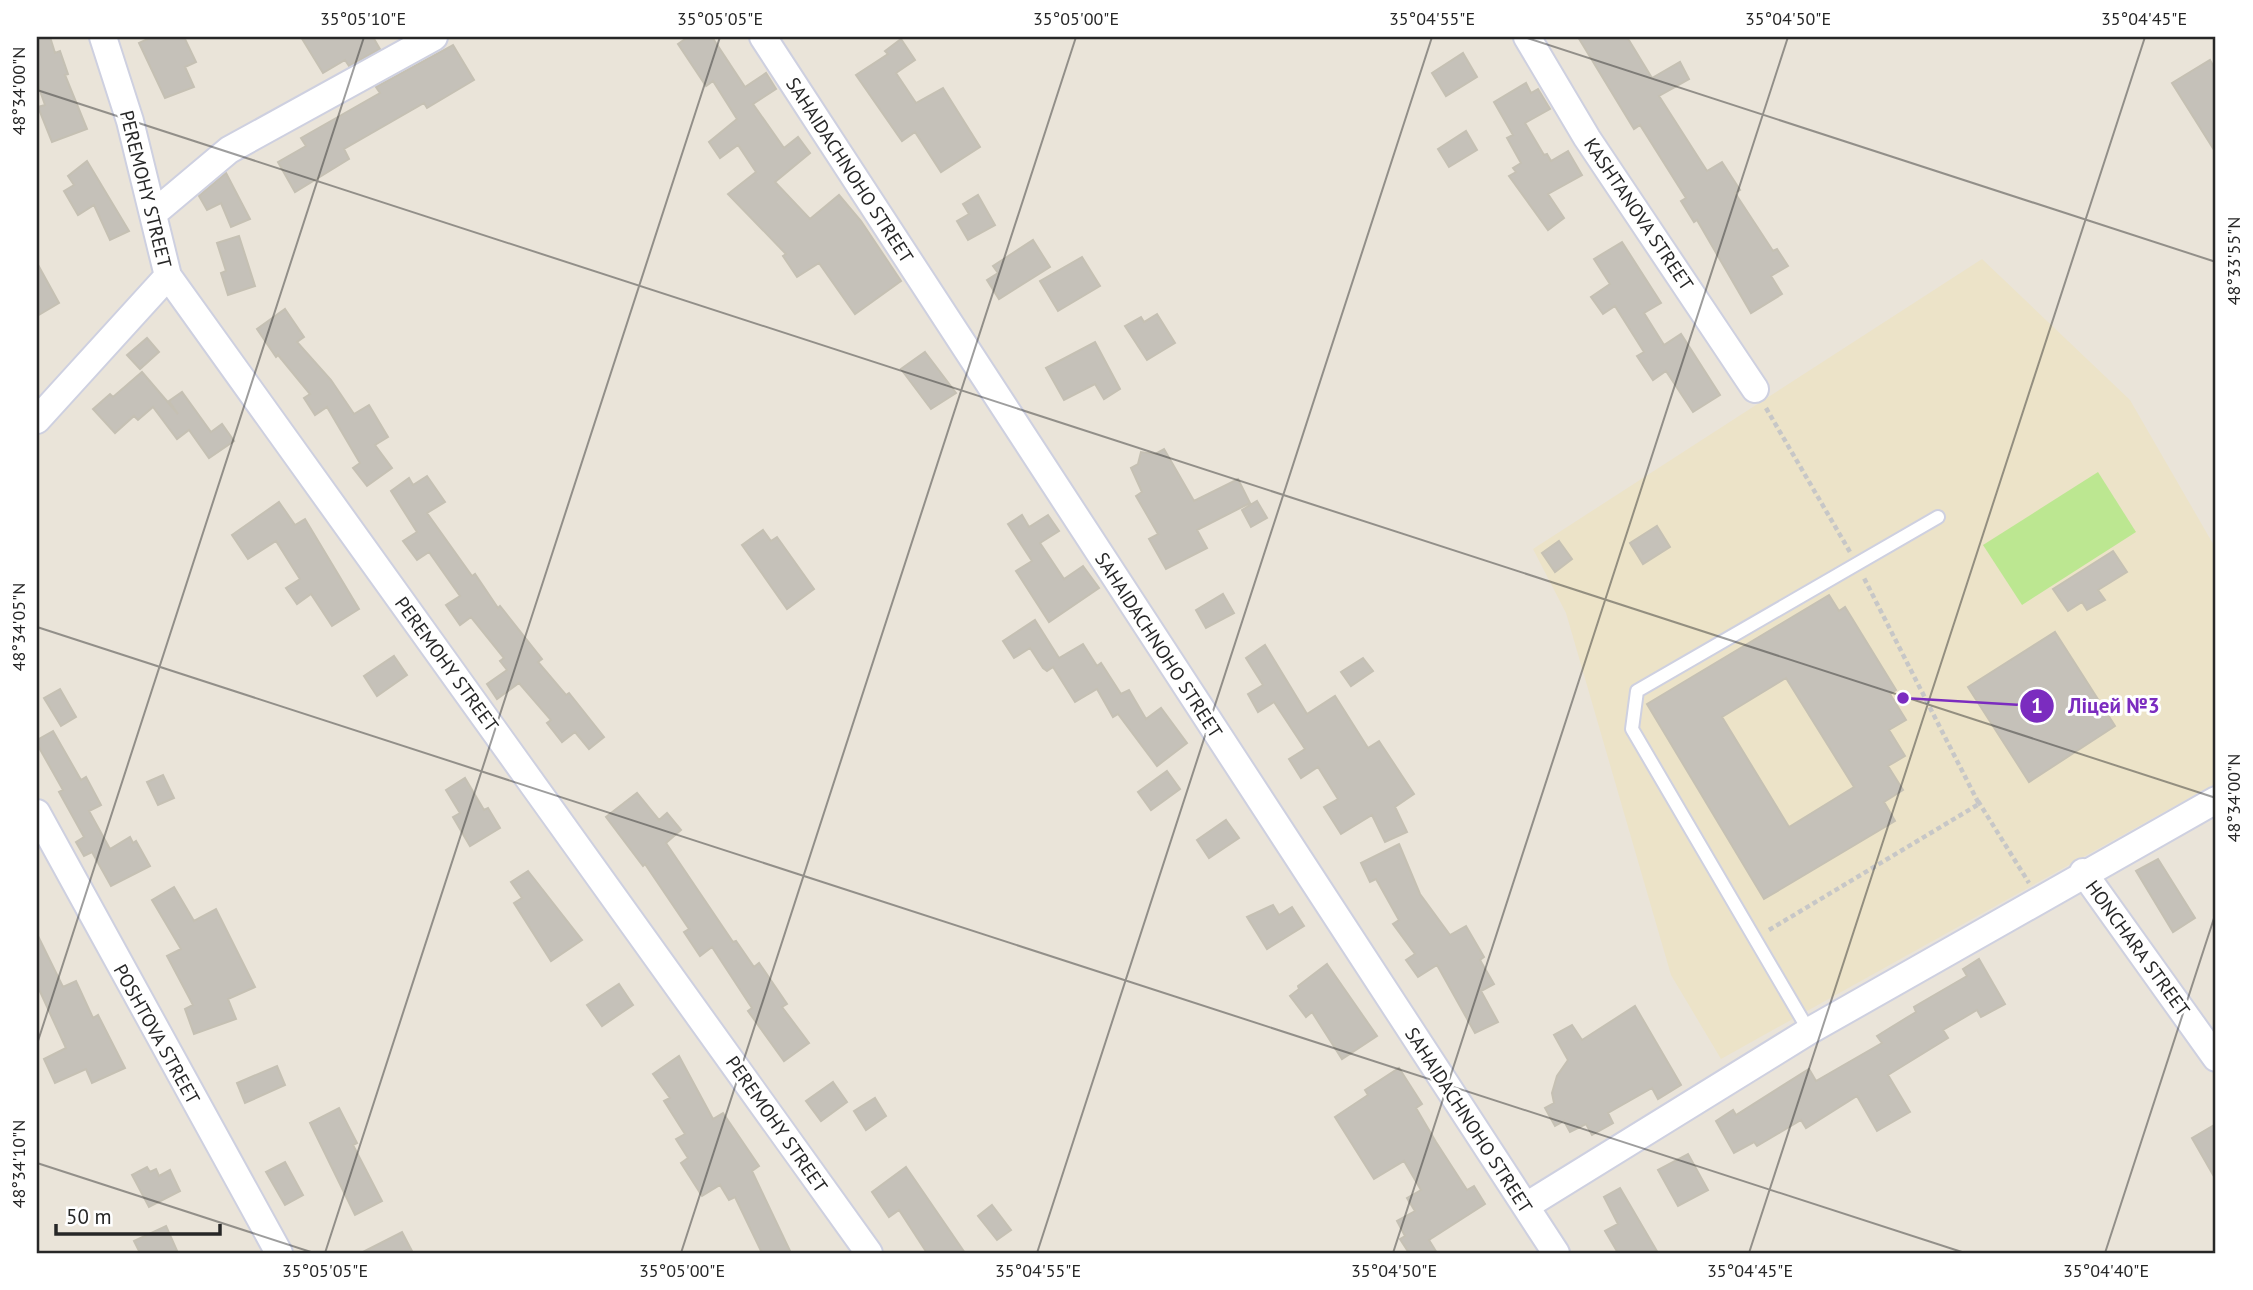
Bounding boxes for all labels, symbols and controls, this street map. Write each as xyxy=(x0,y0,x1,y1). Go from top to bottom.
text: 35°05'10"E xyxy=(320,7,406,30)
text: 35°05'05"E xyxy=(677,7,763,30)
text: 35°05'00"E xyxy=(1033,7,1119,30)
text: 35°04'55"E xyxy=(1389,7,1475,30)
text: 35°04'50"E xyxy=(1745,7,1831,30)
text: 35°04'45"E xyxy=(2101,7,2187,30)
text: 48°34'00"N xyxy=(7,47,30,135)
street label: SAHAIDACHNOHO STREET xyxy=(781,73,919,268)
street label: PEREMOHY STREET xyxy=(115,108,177,271)
street label: KASHTANOVA STREET xyxy=(1579,133,1699,295)
text: 48°33'55"N xyxy=(2222,217,2245,305)
street label: SAHAIDACHNOHO STREET xyxy=(1090,548,1228,743)
text: 48°34'05"N xyxy=(7,583,30,671)
street label: PEREMOHY STREET xyxy=(390,592,504,737)
callout: Ліцей №3 xyxy=(2019,685,2173,727)
text: 1 xyxy=(2031,692,2043,719)
text: Ліцей №3 xyxy=(2067,692,2160,719)
text: 48°34'00"N xyxy=(2222,754,2245,842)
street label: HONCHARA STREET xyxy=(2081,875,2196,1021)
street label: POSHTOVA STREET xyxy=(109,960,206,1109)
street label: SAHAIDACHNOHO STREET xyxy=(1400,1023,1538,1218)
street label: PEREMOHY STREET xyxy=(721,1051,833,1197)
text: 48°34'10"N xyxy=(7,1120,30,1208)
scale bar xyxy=(56,1192,220,1236)
text: 50 m xyxy=(66,1203,112,1230)
text: 35°05'05"E xyxy=(282,1259,368,1282)
text: 35°05'00"E xyxy=(639,1259,725,1282)
text: 35°04'55"E xyxy=(995,1259,1081,1282)
text: 35°04'50"E xyxy=(1351,1259,1437,1282)
text: 35°04'45"E xyxy=(1707,1259,1793,1282)
text: 35°04'40"E xyxy=(2063,1259,2149,1282)

